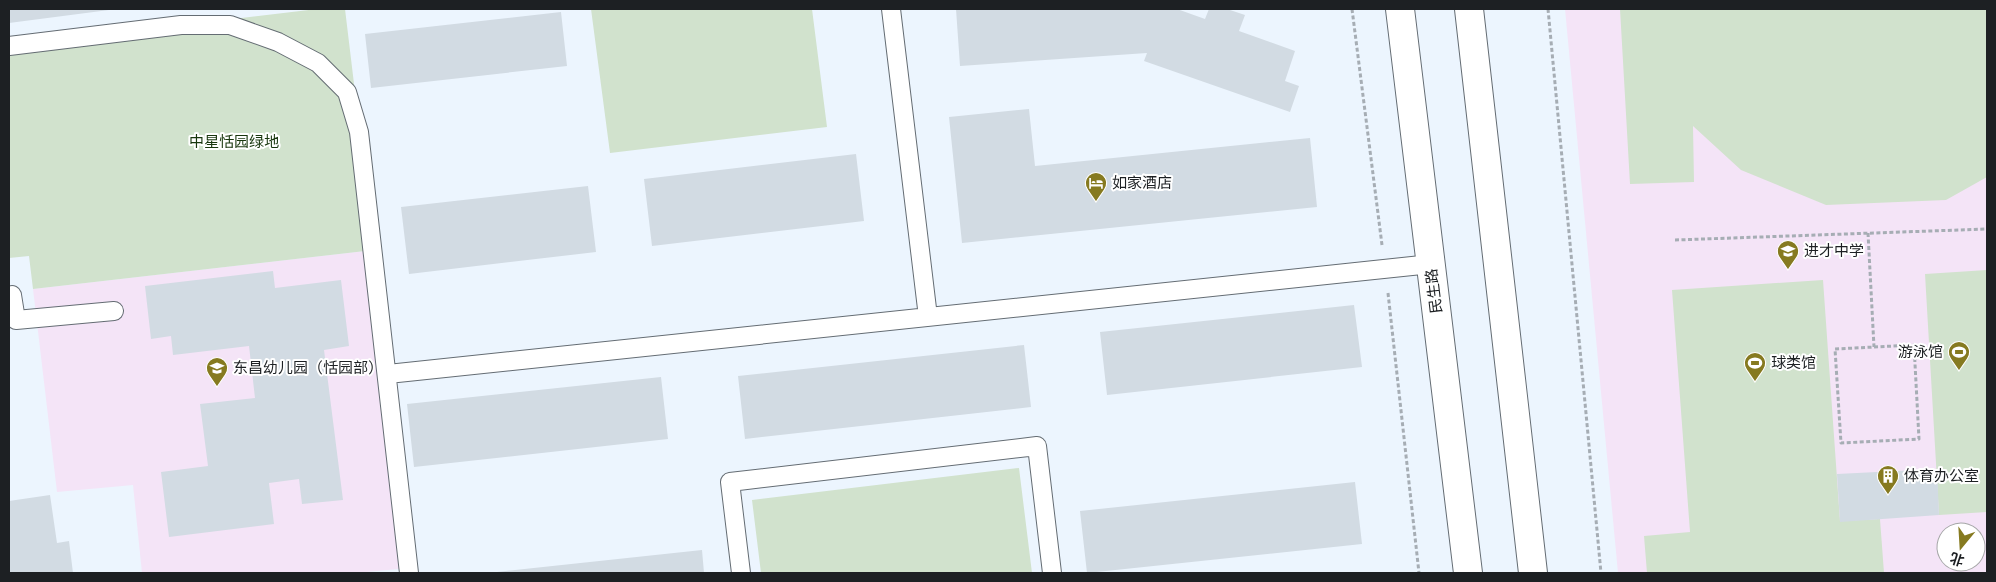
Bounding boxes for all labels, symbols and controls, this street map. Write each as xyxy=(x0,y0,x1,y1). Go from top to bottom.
park label: 中星恬园绿地 xyxy=(189,133,279,150)
hotel icon: 如家酒店 xyxy=(1084,171,1108,202)
place label: 如家酒店 xyxy=(1112,174,1172,191)
school or university icon: 进才中学 xyxy=(1776,239,1800,270)
place label: 进才中学 xyxy=(1804,242,1864,259)
street label: 民生路 xyxy=(1422,268,1445,314)
sports icon: 游泳馆 xyxy=(1947,340,1971,371)
place label: 游泳馆 xyxy=(1898,343,1943,360)
sports icon: 球类馆 xyxy=(1743,351,1767,382)
place label: 球类馆 xyxy=(1771,354,1816,371)
school or university icon: 东昌幼儿园（恬园部） xyxy=(205,356,229,387)
place label: 东昌幼儿园（恬园部） xyxy=(233,359,383,376)
building icon: 体育办公室 xyxy=(1876,464,1900,495)
place label: 体育办公室 xyxy=(1904,467,1979,484)
north arrow xyxy=(1936,522,1986,572)
text: 北 xyxy=(1948,550,1966,569)

